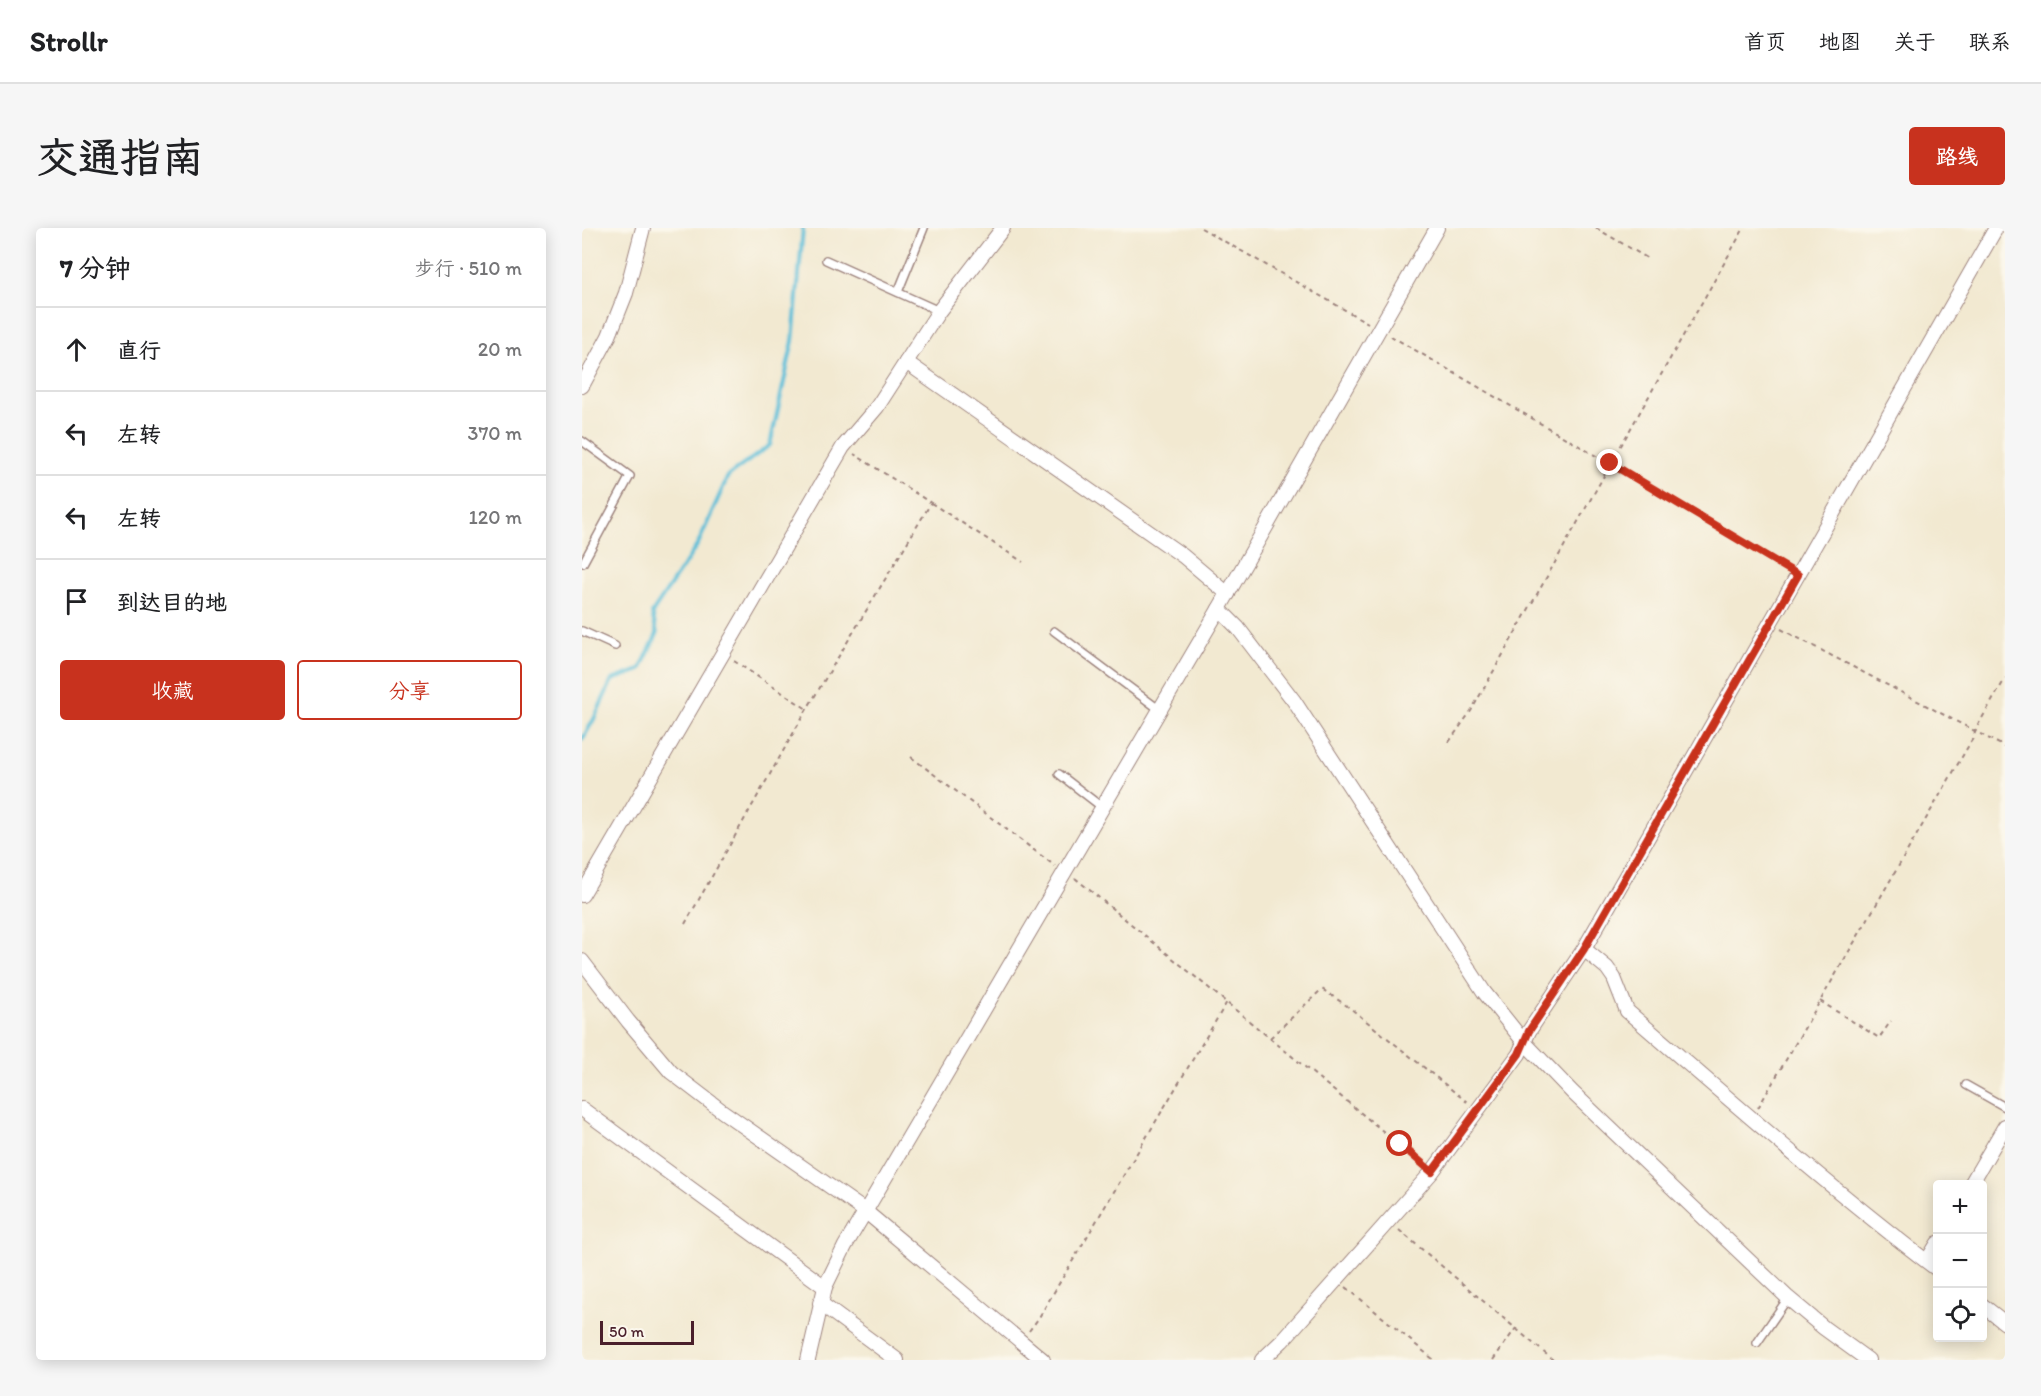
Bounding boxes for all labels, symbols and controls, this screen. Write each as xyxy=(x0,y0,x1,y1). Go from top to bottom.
text: Strollr xyxy=(30,24,108,58)
text: 首页 xyxy=(1744,29,1786,54)
text: 地图 xyxy=(1819,29,1861,54)
text: 关于 xyxy=(1894,29,1936,54)
text: 联系 xyxy=(1969,29,2011,54)
button: 路线 xyxy=(1909,127,2005,185)
text: 交通指南 xyxy=(36,132,204,183)
text: 7 分钟 xyxy=(60,252,131,284)
text: 步行 · 510 m xyxy=(415,256,522,280)
icon: ahead xyxy=(60,333,93,366)
text: 直行 xyxy=(117,337,161,364)
text: 20 m xyxy=(478,337,522,361)
icon: left xyxy=(60,417,93,450)
text: 左转 xyxy=(117,421,161,448)
text: 370 m xyxy=(468,421,522,445)
route end xyxy=(1596,449,1622,475)
icon: left xyxy=(60,501,93,534)
text: 左转 xyxy=(117,505,161,532)
text: 120 m xyxy=(469,505,522,529)
icon: arrive xyxy=(60,585,93,618)
text: 到达目的地 xyxy=(117,589,227,616)
button: 收藏 xyxy=(60,660,285,720)
button: 分享 xyxy=(297,660,522,720)
route start xyxy=(1386,1130,1412,1156)
map controls xyxy=(1933,1180,1987,1342)
button: + xyxy=(1933,1180,1987,1234)
button: − xyxy=(1933,1234,1987,1288)
button: locate xyxy=(1933,1288,1987,1342)
scale bar xyxy=(600,1318,694,1346)
text: 50 m xyxy=(609,1322,644,1341)

